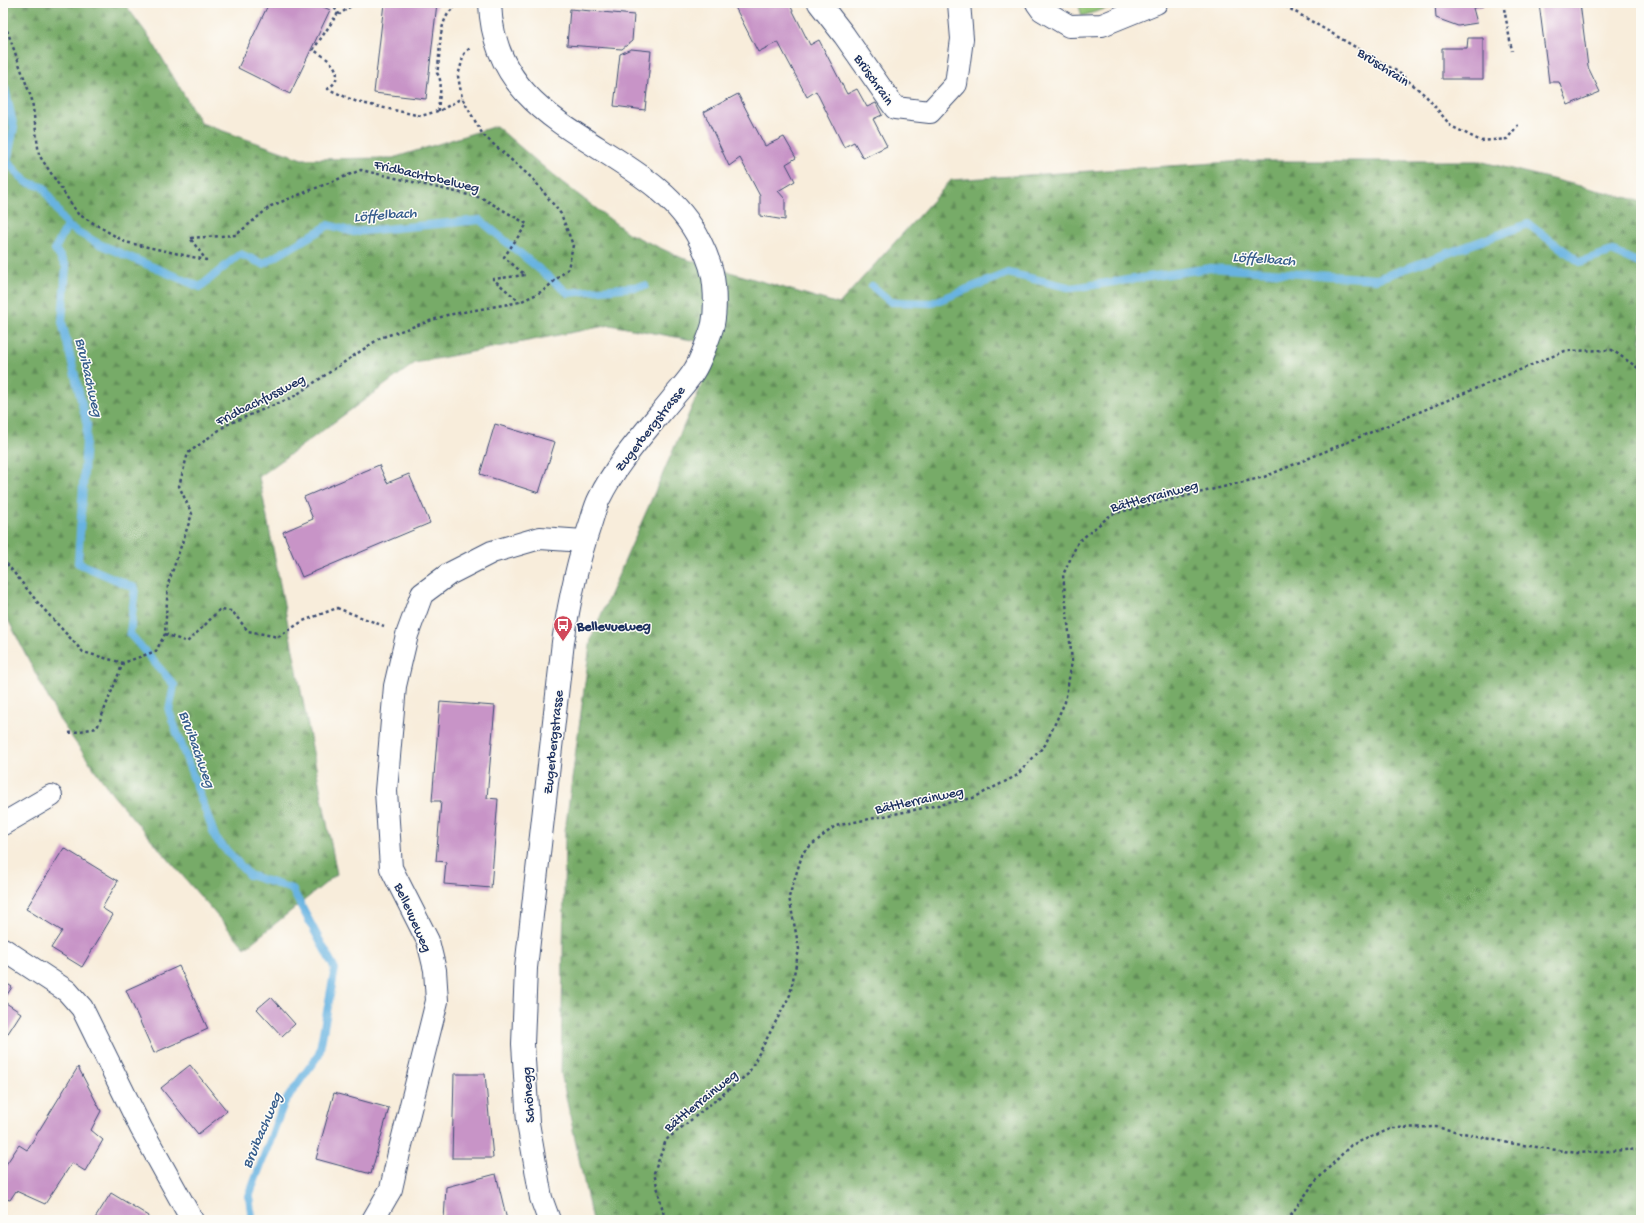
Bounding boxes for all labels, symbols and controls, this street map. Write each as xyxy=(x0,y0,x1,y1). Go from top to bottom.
street label: Brüschrain xyxy=(1353,44,1412,91)
street label: Brüschrain xyxy=(849,51,897,110)
street label: Fridbachtobelweg xyxy=(371,157,481,198)
water label: Löffelbach xyxy=(353,205,418,227)
water label: Löffelbach xyxy=(1232,249,1297,271)
water label: Bruibachweg xyxy=(70,336,106,420)
street label: Fridbachfussweg xyxy=(213,371,309,432)
street label: Zugerbergstrasse xyxy=(612,383,690,476)
street label: Bättlerrainweg xyxy=(1108,478,1200,518)
bus stop icon: Bellevueweg xyxy=(552,614,574,642)
place label: Bellevueweg xyxy=(576,619,651,636)
street label: Zugerbergstrasse xyxy=(541,689,568,795)
water label: Bruibachweg xyxy=(174,709,219,792)
street label: Bättlerrainweg xyxy=(873,784,965,819)
street label: Bellevueweg xyxy=(389,880,435,955)
street label: Schönegg xyxy=(519,1066,540,1123)
street label: Bättlerrainweg xyxy=(660,1067,742,1138)
water label: Bruibachweg xyxy=(239,1089,287,1171)

